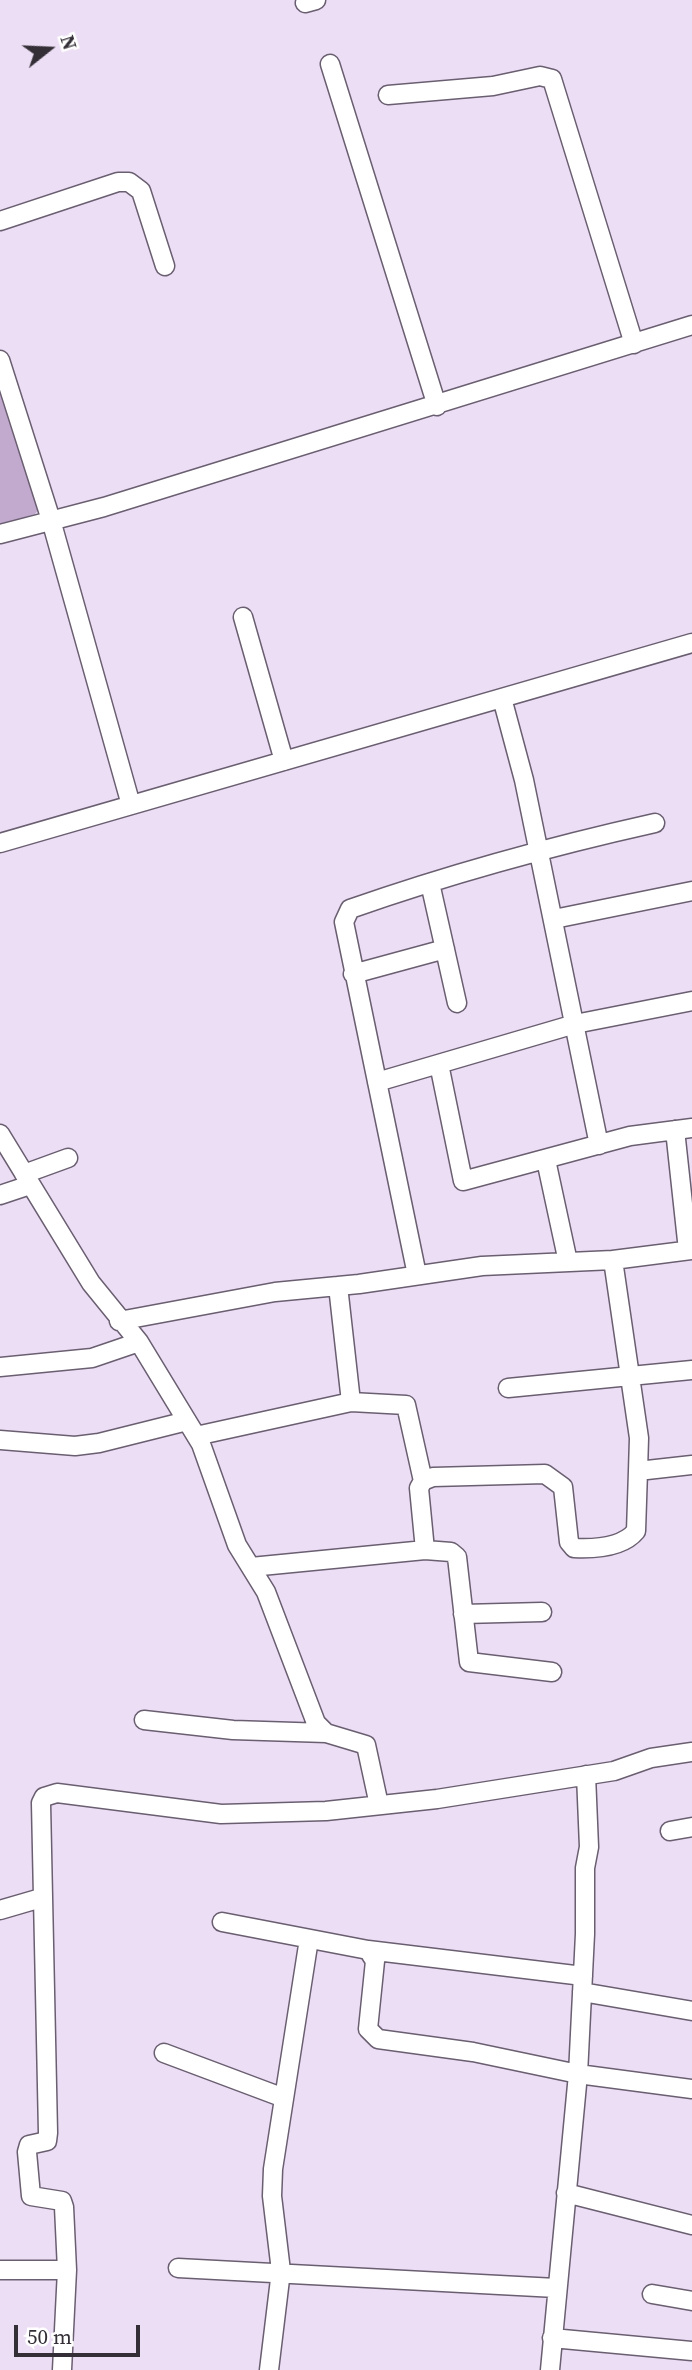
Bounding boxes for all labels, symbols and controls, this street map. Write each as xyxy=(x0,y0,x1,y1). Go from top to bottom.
north arrow xyxy=(14,14,84,84)
text: N xyxy=(54,32,83,53)
scale bar xyxy=(18,2310,144,2354)
text: 50 m xyxy=(27,2322,72,2351)

